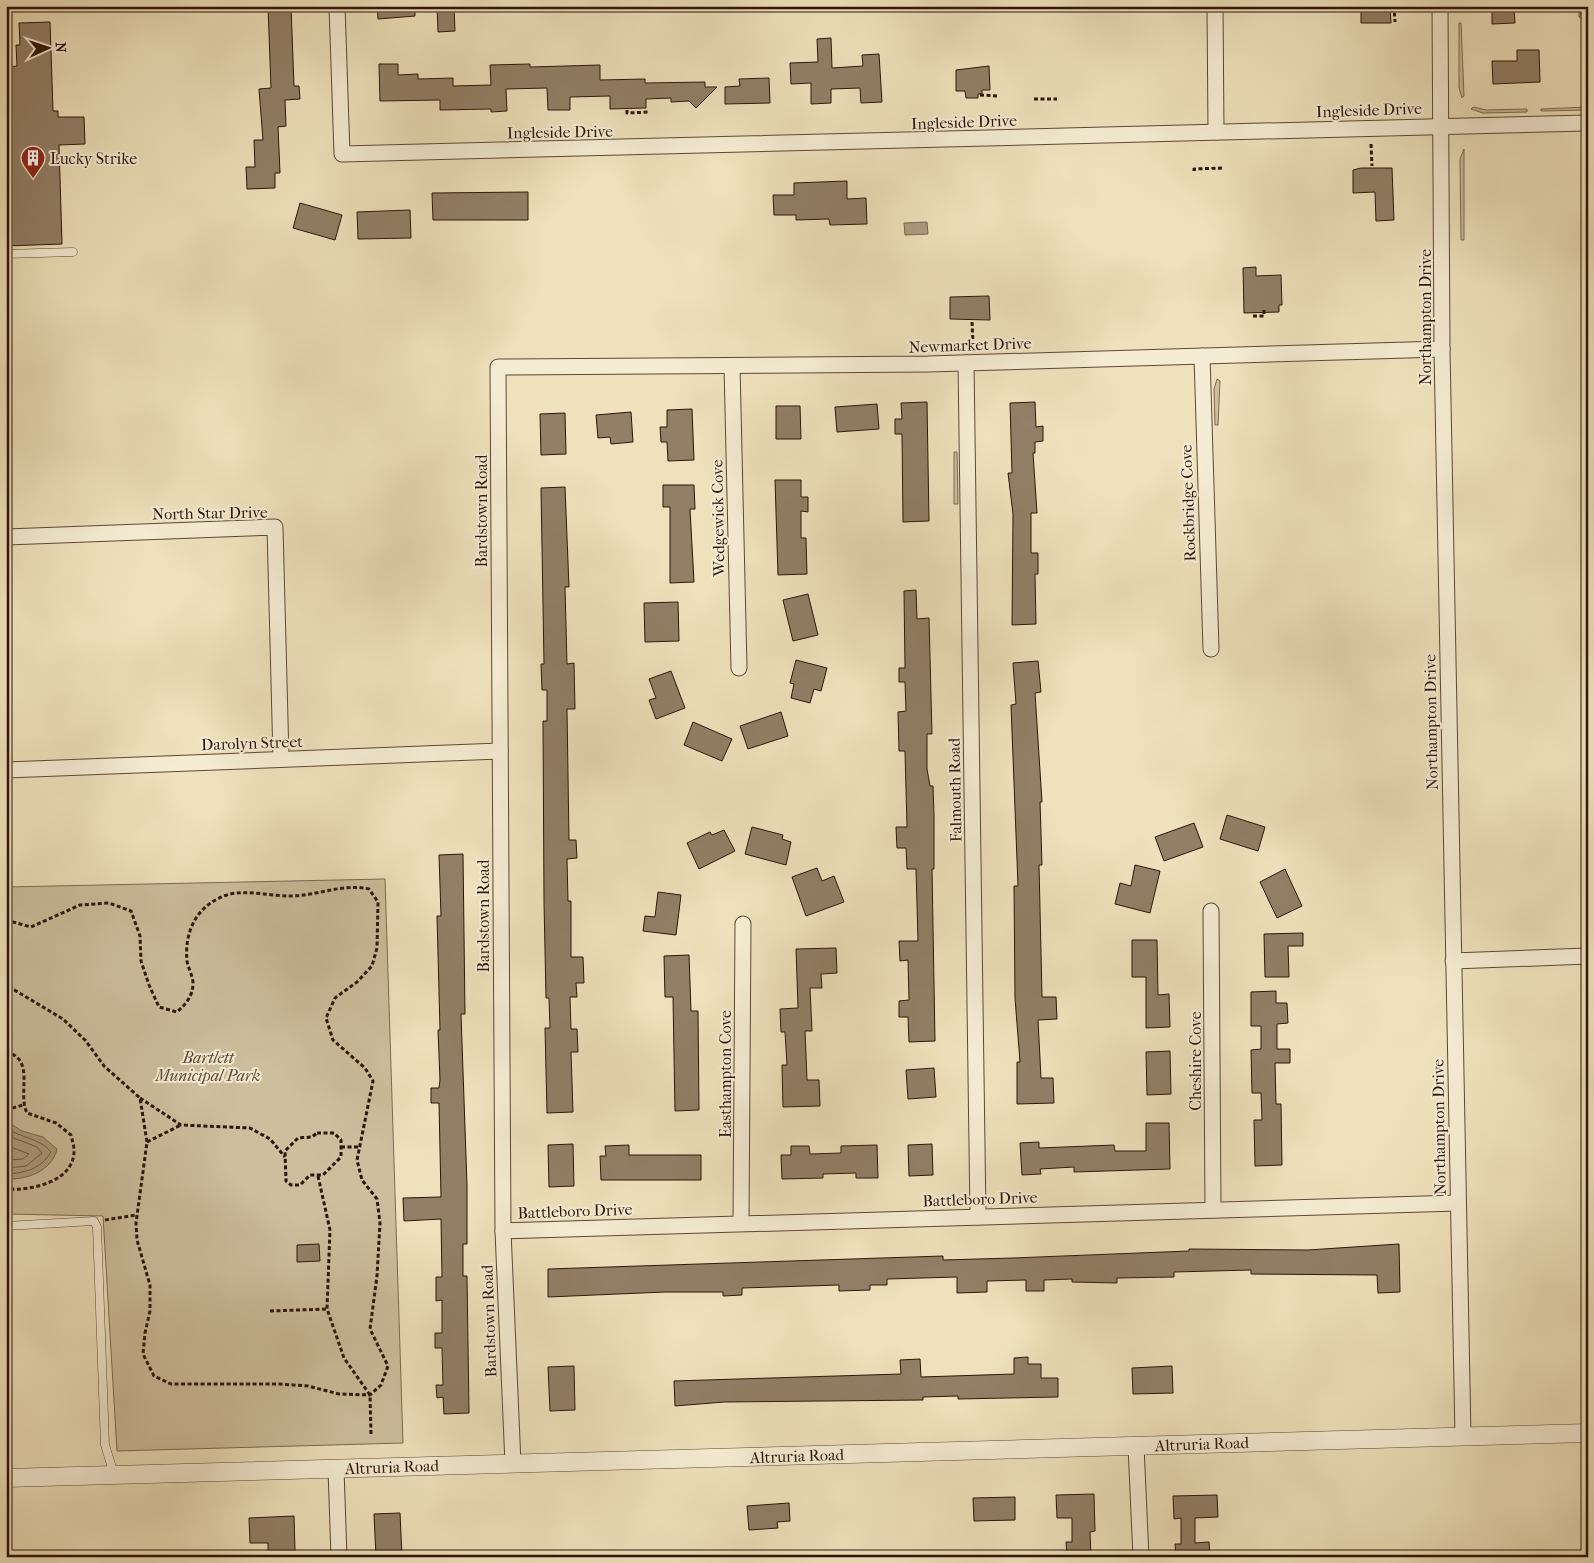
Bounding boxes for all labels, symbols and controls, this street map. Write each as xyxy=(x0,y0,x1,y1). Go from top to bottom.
north arrow xyxy=(22,22,72,72)
text: N xyxy=(52,42,69,53)
street label: Ingleside Drive xyxy=(1316,99,1422,121)
street label: Ingleside Drive xyxy=(911,111,1017,133)
street label: Ingleside Drive xyxy=(507,122,613,142)
building icon: Lucky Strike xyxy=(20,145,46,179)
place label: Lucky Strike xyxy=(50,149,137,168)
street label: Northampton Drive xyxy=(1416,249,1435,385)
street label: Newmarket Drive xyxy=(908,333,1032,357)
street label: Rockbridge Cove xyxy=(1176,444,1200,562)
street label: Bardstown Road xyxy=(472,454,491,567)
street label: Wedgewick Cove xyxy=(707,459,729,578)
street label: North Star Drive xyxy=(152,502,268,524)
street label: Northampton Drive xyxy=(1420,654,1442,790)
street label: Darolyn Street xyxy=(201,732,303,754)
street label: Falmouth Road xyxy=(945,737,965,842)
street label: Bardstown Road xyxy=(474,859,493,972)
street label: Easthampton Cove xyxy=(716,1010,735,1138)
street label: Cheshire Cove xyxy=(1186,1011,1205,1111)
park label: Bartlett Municipal Park xyxy=(154,1048,261,1085)
street label: Northampton Drive xyxy=(1428,1059,1450,1195)
street label: Battleboro Drive xyxy=(922,1187,1038,1211)
street label: Battleboro Drive xyxy=(517,1199,633,1223)
street label: Bardstown Road xyxy=(478,1264,500,1378)
street label: Altruria Road xyxy=(1154,1433,1250,1455)
street label: Altruria Road xyxy=(749,1445,845,1467)
street label: Altruria Road xyxy=(344,1456,440,1478)

